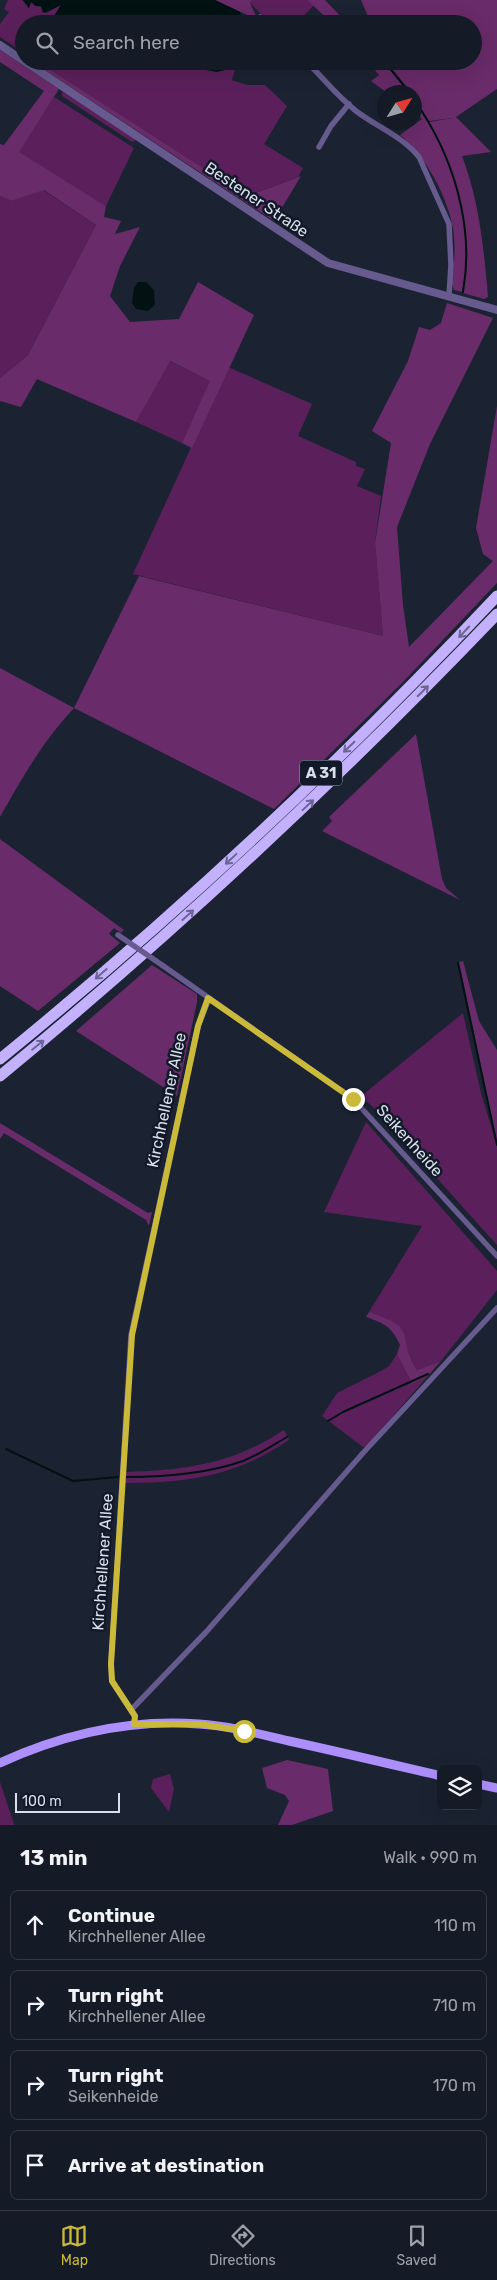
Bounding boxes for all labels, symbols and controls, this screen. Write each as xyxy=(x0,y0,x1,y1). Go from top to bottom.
search box xyxy=(15,15,482,70)
icon: search xyxy=(33,29,61,57)
text: Search here xyxy=(73,31,180,54)
north arrow xyxy=(377,85,422,130)
street label: Bestener Straße xyxy=(201,158,312,241)
one-way arrow xyxy=(458,625,470,638)
one-way arrow xyxy=(417,685,429,697)
one-way arrow xyxy=(343,741,355,753)
road number: A 31 xyxy=(300,760,342,786)
one-way arrow xyxy=(301,799,314,811)
one-way arrow xyxy=(224,853,237,865)
one-way arrow xyxy=(182,910,195,921)
one-way arrow xyxy=(95,968,108,979)
street label: Kirchhellener Allee xyxy=(143,1031,190,1169)
one-way arrow xyxy=(31,1039,44,1050)
route end xyxy=(342,1088,365,1111)
street label: Seikenheide xyxy=(372,1100,447,1180)
street label: Kirchhellener Allee xyxy=(88,1493,117,1631)
route start xyxy=(233,1720,256,1743)
map controls xyxy=(437,1765,482,1810)
button: layers xyxy=(437,1765,482,1810)
scale bar xyxy=(15,1790,120,1813)
text: 100 m xyxy=(22,1793,62,1810)
text: 13 min xyxy=(20,1845,88,1870)
text: Walk · 990 m xyxy=(383,1848,477,1867)
text: Continue xyxy=(68,1904,155,1927)
icon: ahead xyxy=(21,1911,49,1939)
text: 110 m xyxy=(434,1916,476,1935)
text: Kirchhellener Allee xyxy=(68,1927,206,1946)
text: Turn right xyxy=(68,1984,163,2007)
icon: right xyxy=(21,1991,49,2019)
text: 710 m xyxy=(433,1996,476,2015)
text: Kirchhellener Allee xyxy=(68,2007,206,2026)
text: Turn right xyxy=(68,2064,163,2087)
icon: right xyxy=(21,2071,49,2099)
text: 170 m xyxy=(433,2076,476,2095)
text: Seikenheide xyxy=(68,2087,158,2106)
icon: arrive xyxy=(21,2151,49,2179)
text: Arrive at destination xyxy=(68,2154,264,2177)
tab: Map xyxy=(60,2222,88,2269)
tab: Directions xyxy=(209,2222,276,2269)
tab: Saved xyxy=(397,2222,437,2269)

